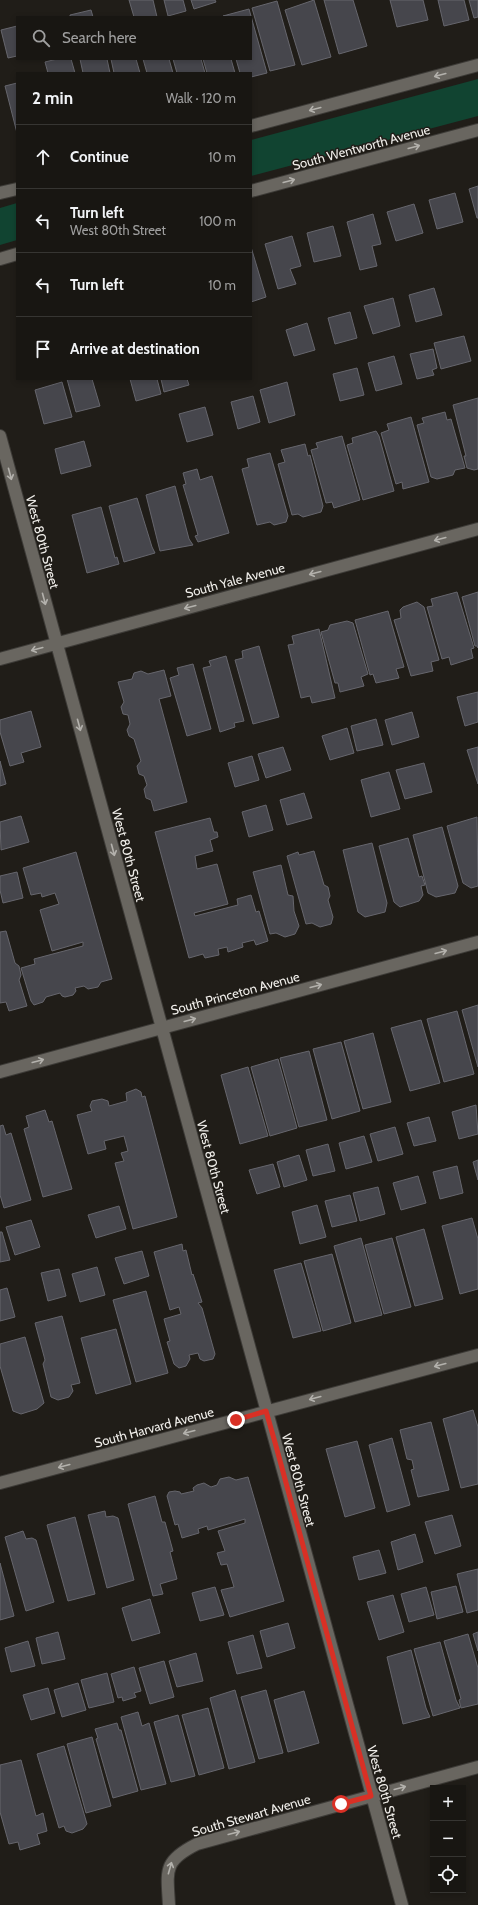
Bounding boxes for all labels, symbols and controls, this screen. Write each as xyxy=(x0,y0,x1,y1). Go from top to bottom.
search box xyxy=(16,16,252,60)
icon: search xyxy=(30,27,52,49)
text: Search here xyxy=(62,29,137,47)
one-way arrow xyxy=(434,72,447,79)
text: 2 min xyxy=(32,88,73,108)
text: Walk · 120 m xyxy=(166,90,236,106)
one-way arrow xyxy=(309,105,322,113)
street label: South Wentworth Avenue xyxy=(290,121,432,173)
one-way arrow xyxy=(407,143,420,150)
icon: ahead xyxy=(32,146,54,168)
text: Continue xyxy=(70,148,129,166)
text: 10 m xyxy=(208,149,236,165)
one-way arrow xyxy=(282,177,295,184)
text: Turn left xyxy=(70,204,124,222)
icon: left xyxy=(32,210,54,232)
text: 100 m xyxy=(199,213,236,229)
text: West 80th Street xyxy=(70,222,166,238)
icon: left xyxy=(32,274,54,296)
text: Turn left xyxy=(70,276,124,294)
text: 10 m xyxy=(208,277,236,293)
icon: arrive xyxy=(32,338,54,360)
text: Arrive at destination xyxy=(70,340,200,358)
one-way arrow xyxy=(7,467,14,480)
street label: West 80th Street xyxy=(23,494,63,591)
one-way arrow xyxy=(434,536,447,543)
street label: South Yale Avenue xyxy=(183,559,287,601)
one-way arrow xyxy=(309,570,322,577)
one-way arrow xyxy=(41,593,49,606)
one-way arrow xyxy=(183,604,196,612)
one-way arrow xyxy=(31,646,44,653)
one-way arrow xyxy=(76,718,83,731)
street label: West 80th Street xyxy=(109,807,149,904)
one-way arrow xyxy=(110,843,117,856)
one-way arrow xyxy=(434,948,447,955)
street label: South Princeton Avenue xyxy=(169,968,302,1018)
one-way arrow xyxy=(309,982,322,989)
one-way arrow xyxy=(183,1016,196,1023)
one-way arrow xyxy=(31,1057,44,1065)
street label: West 80th Street xyxy=(194,1119,234,1216)
one-way arrow xyxy=(434,1361,447,1369)
one-way arrow xyxy=(309,1395,322,1402)
street label: South Harvard Avenue xyxy=(92,1403,216,1451)
route end xyxy=(227,1411,245,1429)
one-way arrow xyxy=(183,1429,196,1436)
street label: West 80th Street xyxy=(279,1432,319,1529)
one-way arrow xyxy=(57,1463,70,1470)
street label: West 80th Street xyxy=(364,1744,406,1841)
one-way arrow xyxy=(394,1783,407,1791)
map controls xyxy=(430,1785,466,1893)
button: + xyxy=(430,1785,466,1821)
street label: South Stewart Avenue xyxy=(190,1790,312,1840)
route start xyxy=(332,1795,350,1813)
button: − xyxy=(430,1821,466,1857)
one-way arrow xyxy=(228,1829,241,1836)
button: locate xyxy=(430,1857,466,1893)
one-way arrow xyxy=(167,1861,175,1874)

